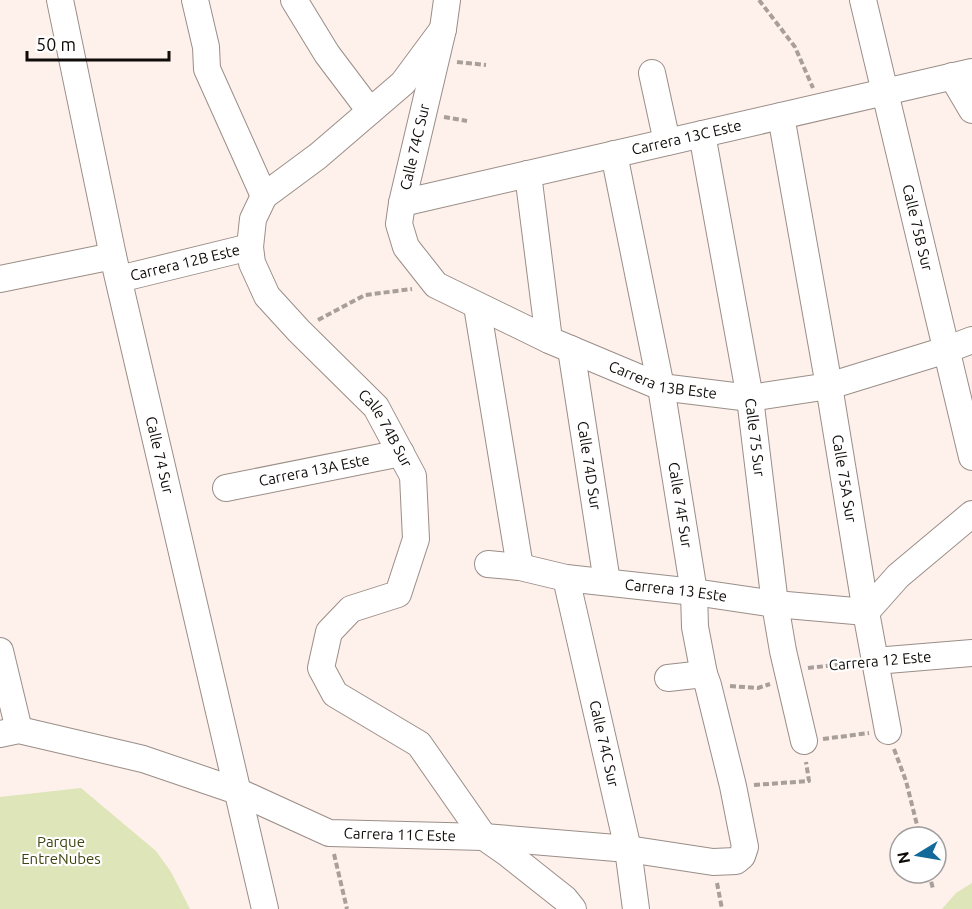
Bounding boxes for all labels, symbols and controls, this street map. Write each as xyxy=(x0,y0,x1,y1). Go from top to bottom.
scale bar xyxy=(27,24,170,62)
text: 50 m xyxy=(36,34,76,54)
street label: Calle 74C Sur xyxy=(396,102,433,192)
street label: Carrera 13C Este xyxy=(630,116,743,158)
street label: Calle 75B Sur xyxy=(899,182,936,273)
street label: Carrera 12B Este xyxy=(128,241,242,284)
street label: Carrera 13B Este xyxy=(606,357,718,402)
street label: Calle 74B Sur xyxy=(355,386,416,470)
street label: Calle 75 Sur xyxy=(742,397,769,478)
street label: Calle 74 Sur xyxy=(143,415,177,496)
street label: Calle 74D Sur xyxy=(574,420,605,511)
street label: Calle 75A Sur xyxy=(829,433,860,524)
street label: Carrera 13A Este xyxy=(257,450,371,489)
street label: Calle 74F Sur xyxy=(665,461,696,549)
street label: Carrera 13 Este xyxy=(624,575,728,605)
street label: Carrera 12 Este xyxy=(828,648,932,673)
street label: Calle 74C Sur xyxy=(586,699,623,789)
street label: Carrera 11C Este xyxy=(344,824,456,844)
north arrow xyxy=(888,825,948,885)
park label: Parque EntreNubes xyxy=(21,833,101,867)
text: N xyxy=(893,850,913,865)

